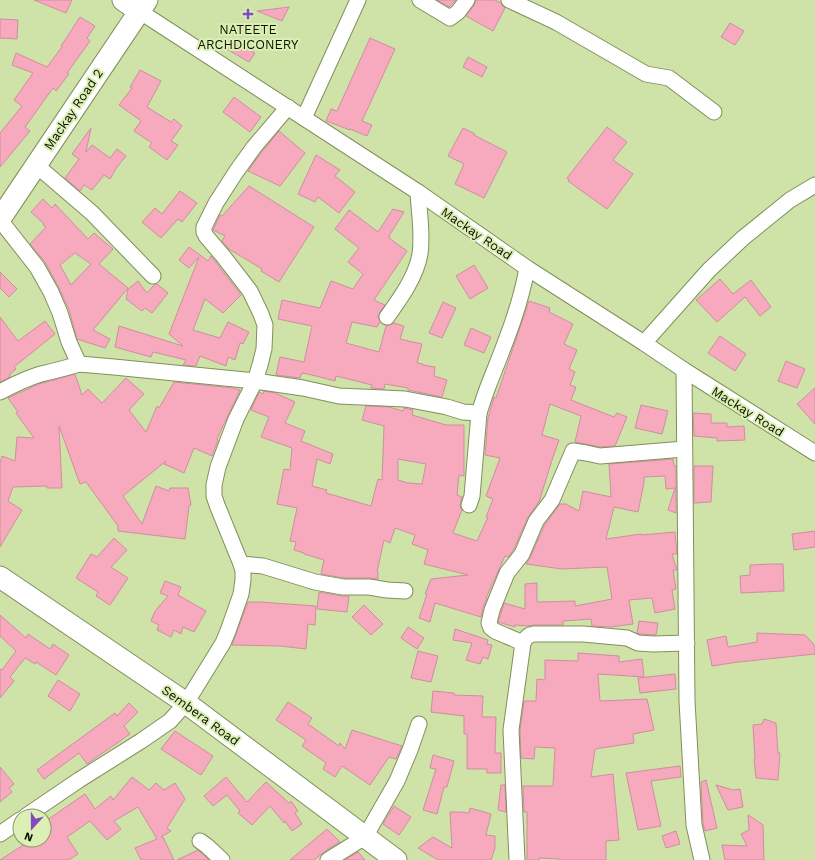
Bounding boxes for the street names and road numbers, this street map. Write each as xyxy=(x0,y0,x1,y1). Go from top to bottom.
street label: Mackay Road 2 xyxy=(41,66,106,153)
street label: Mackay Road xyxy=(438,204,515,263)
street label: Mackay Road xyxy=(709,383,787,440)
street label: Sembera Road xyxy=(159,682,242,749)

